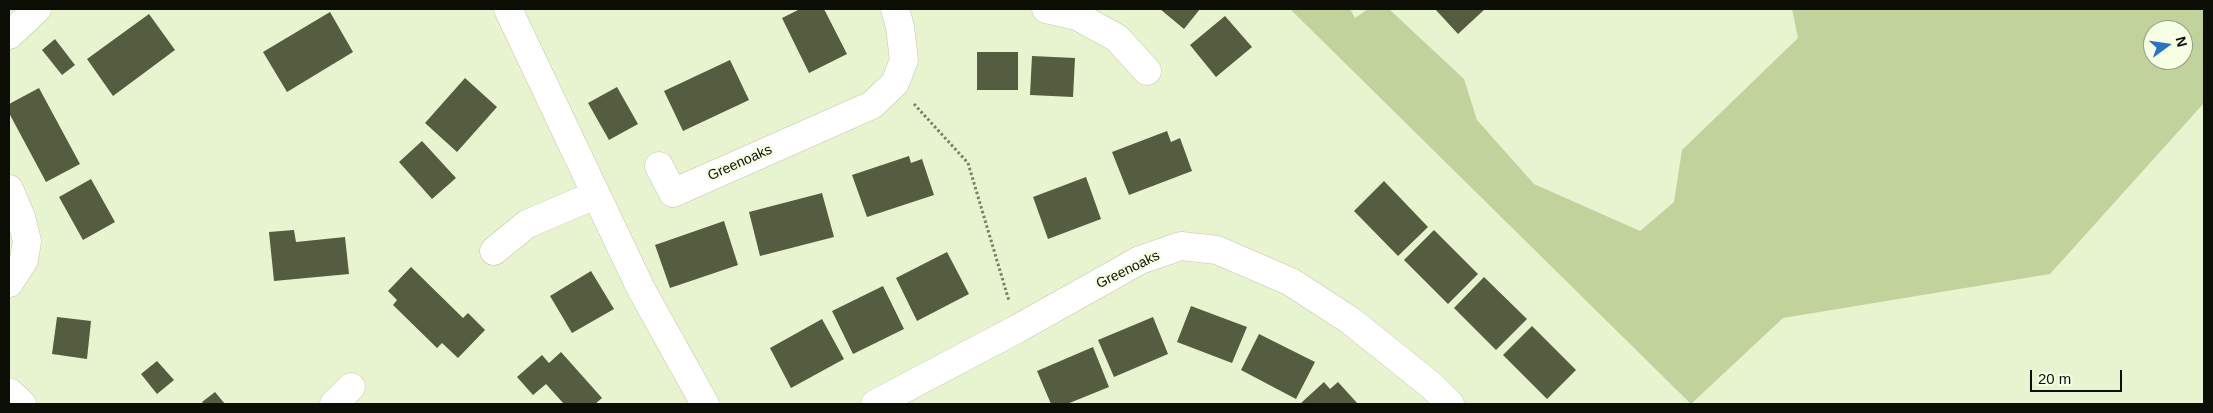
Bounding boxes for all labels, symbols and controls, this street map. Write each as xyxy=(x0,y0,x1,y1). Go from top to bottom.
north arrow xyxy=(2143,20,2193,70)
text: N xyxy=(2173,35,2191,48)
street label: Greenoaks xyxy=(705,141,775,185)
street label: Greenoaks xyxy=(1094,247,1162,293)
scale bar xyxy=(2033,360,2126,392)
text: 20 m xyxy=(2038,370,2071,387)

